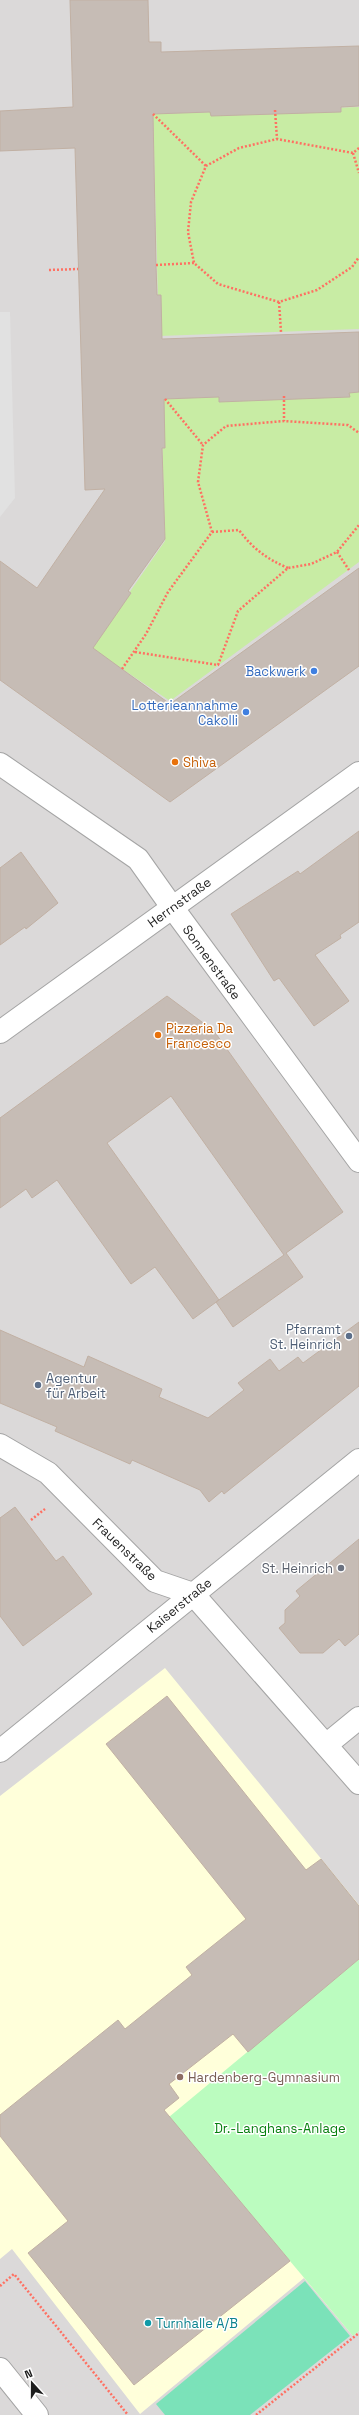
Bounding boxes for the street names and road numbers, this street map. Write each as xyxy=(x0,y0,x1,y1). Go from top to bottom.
street label: Herrnstraße xyxy=(144,874,215,931)
street label: Sonnenstraße xyxy=(179,922,244,1003)
street label: Frauenstraße xyxy=(89,1514,161,1584)
street label: Kaiserstraße xyxy=(143,1574,215,1637)

